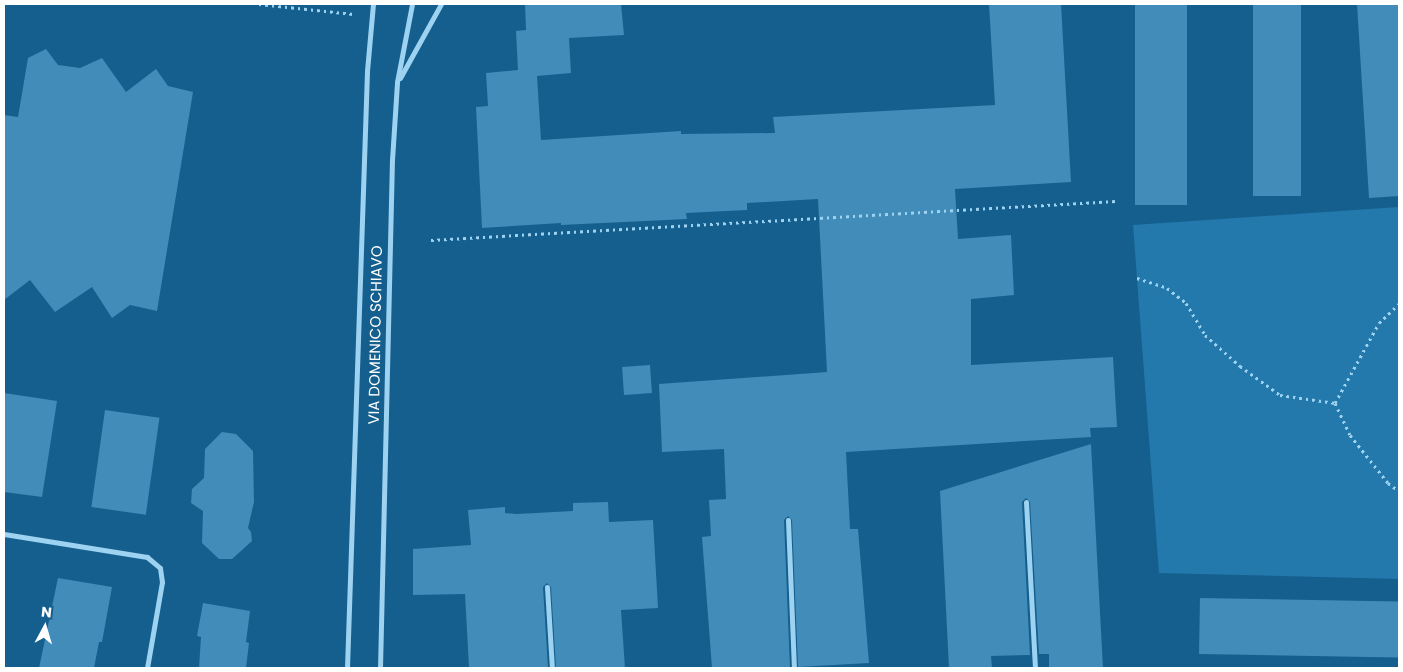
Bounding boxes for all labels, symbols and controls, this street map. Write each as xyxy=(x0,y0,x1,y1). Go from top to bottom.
street label: VIA DOMENICO SCHIAVO xyxy=(364,245,386,425)
north arrow xyxy=(20,602,70,652)
text: N xyxy=(40,602,53,623)

